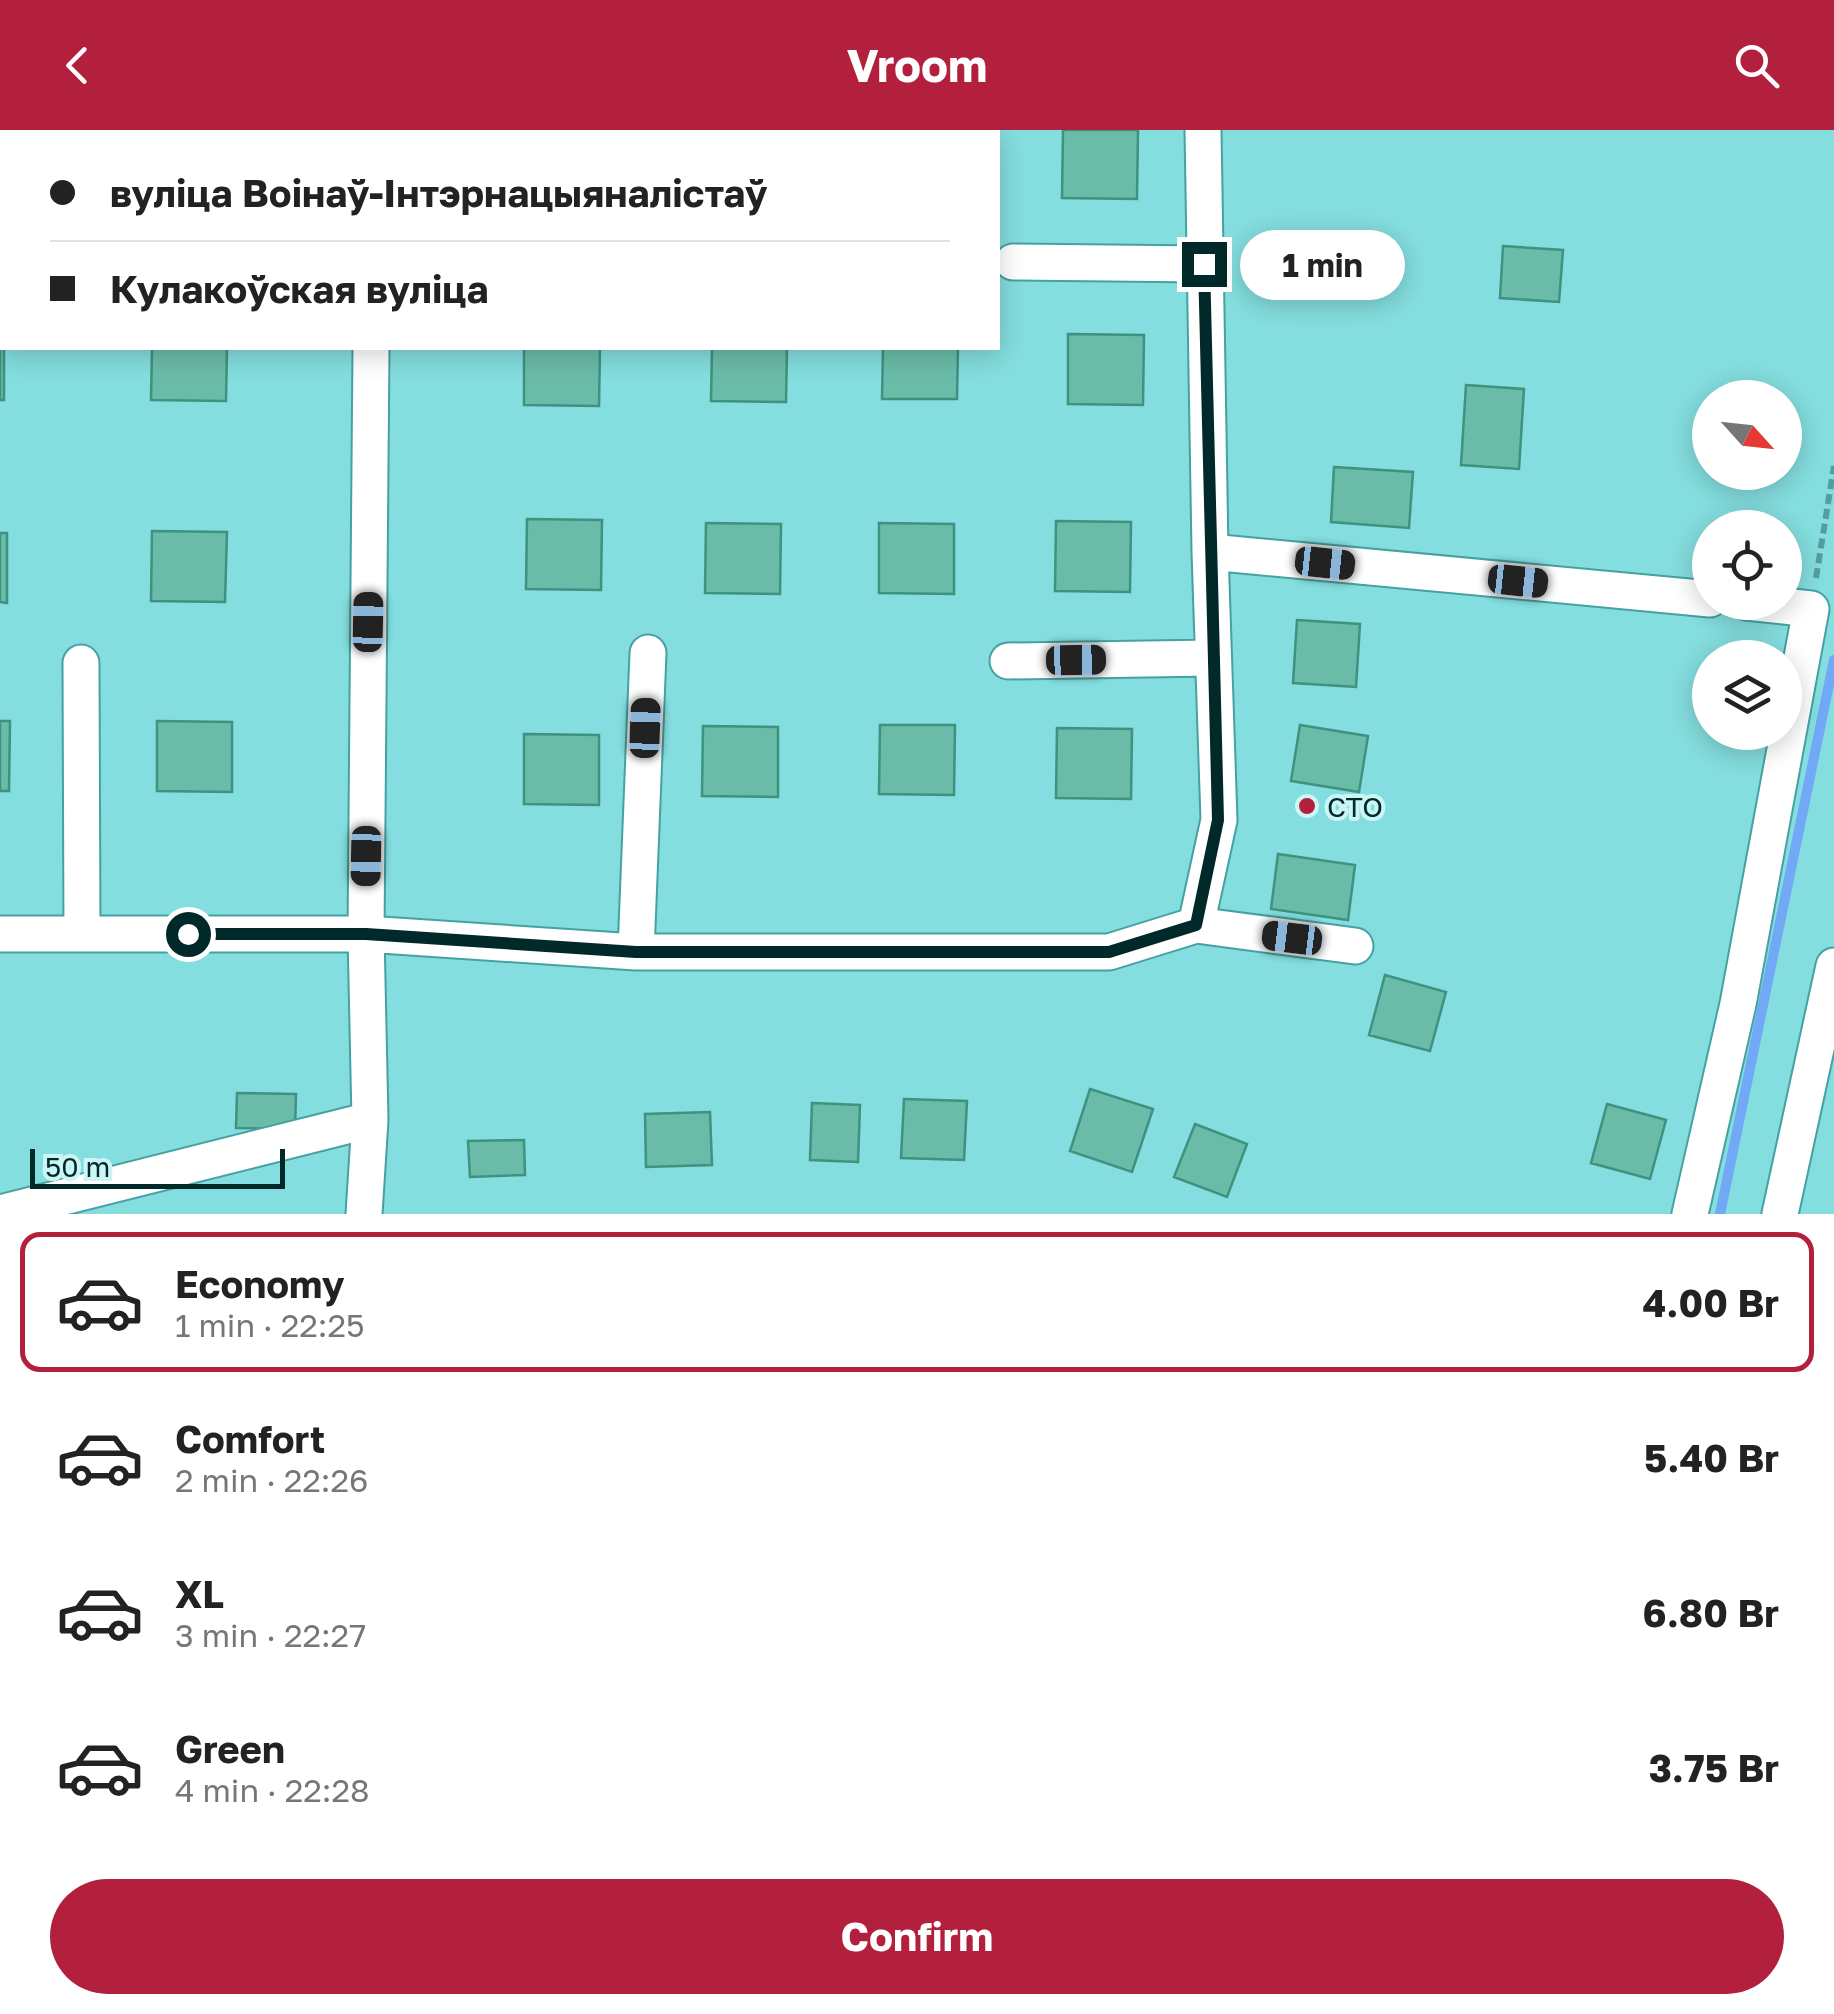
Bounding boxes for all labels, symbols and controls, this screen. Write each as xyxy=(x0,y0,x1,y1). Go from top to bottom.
icon: back xyxy=(50,38,105,93)
text: Vroom xyxy=(847,38,987,92)
icon: search xyxy=(1729,38,1784,93)
text: вуліца Воінаў-Інтэрнацыяналістаў xyxy=(110,170,768,215)
callout: 1 min xyxy=(1239,229,1404,299)
route end xyxy=(1182,242,1227,287)
text: 1 min xyxy=(1282,246,1363,284)
text: Кулакоўская вуліца xyxy=(110,266,489,311)
north arrow xyxy=(1692,380,1802,490)
map controls xyxy=(1692,380,1802,750)
button: locate xyxy=(1692,510,1802,620)
car xyxy=(1294,545,1356,581)
car xyxy=(1487,563,1549,599)
car xyxy=(352,592,384,652)
button: layers xyxy=(1692,640,1802,750)
car xyxy=(1046,644,1106,676)
car xyxy=(629,697,661,759)
place label: СТО xyxy=(1327,790,1383,823)
marker: СТО xyxy=(1296,795,1318,817)
car xyxy=(350,826,382,886)
route start xyxy=(166,912,211,957)
car xyxy=(1260,919,1324,957)
scale bar xyxy=(30,1144,285,1188)
text: 50 m xyxy=(45,1150,110,1183)
icon: car xyxy=(55,1257,145,1347)
text: Economy xyxy=(175,1261,344,1306)
text: 4.00 Br xyxy=(1643,1280,1779,1325)
text: 1 min · 22:25 xyxy=(175,1306,365,1344)
icon: car xyxy=(55,1412,145,1502)
text: Comfort xyxy=(175,1416,325,1461)
text: 5.40 Br xyxy=(1644,1435,1779,1480)
text: 2 min · 22:26 xyxy=(175,1461,368,1499)
icon: car xyxy=(55,1567,145,1657)
text: XL xyxy=(175,1571,224,1616)
text: 6.80 Br xyxy=(1643,1590,1779,1635)
text: 3 min · 22:27 xyxy=(175,1616,366,1654)
icon: car xyxy=(55,1722,145,1812)
text: Green xyxy=(175,1726,285,1771)
text: 3.75 Br xyxy=(1649,1745,1779,1790)
text: 4 min · 22:28 xyxy=(175,1771,370,1809)
button: Confirm xyxy=(50,1879,1784,1994)

